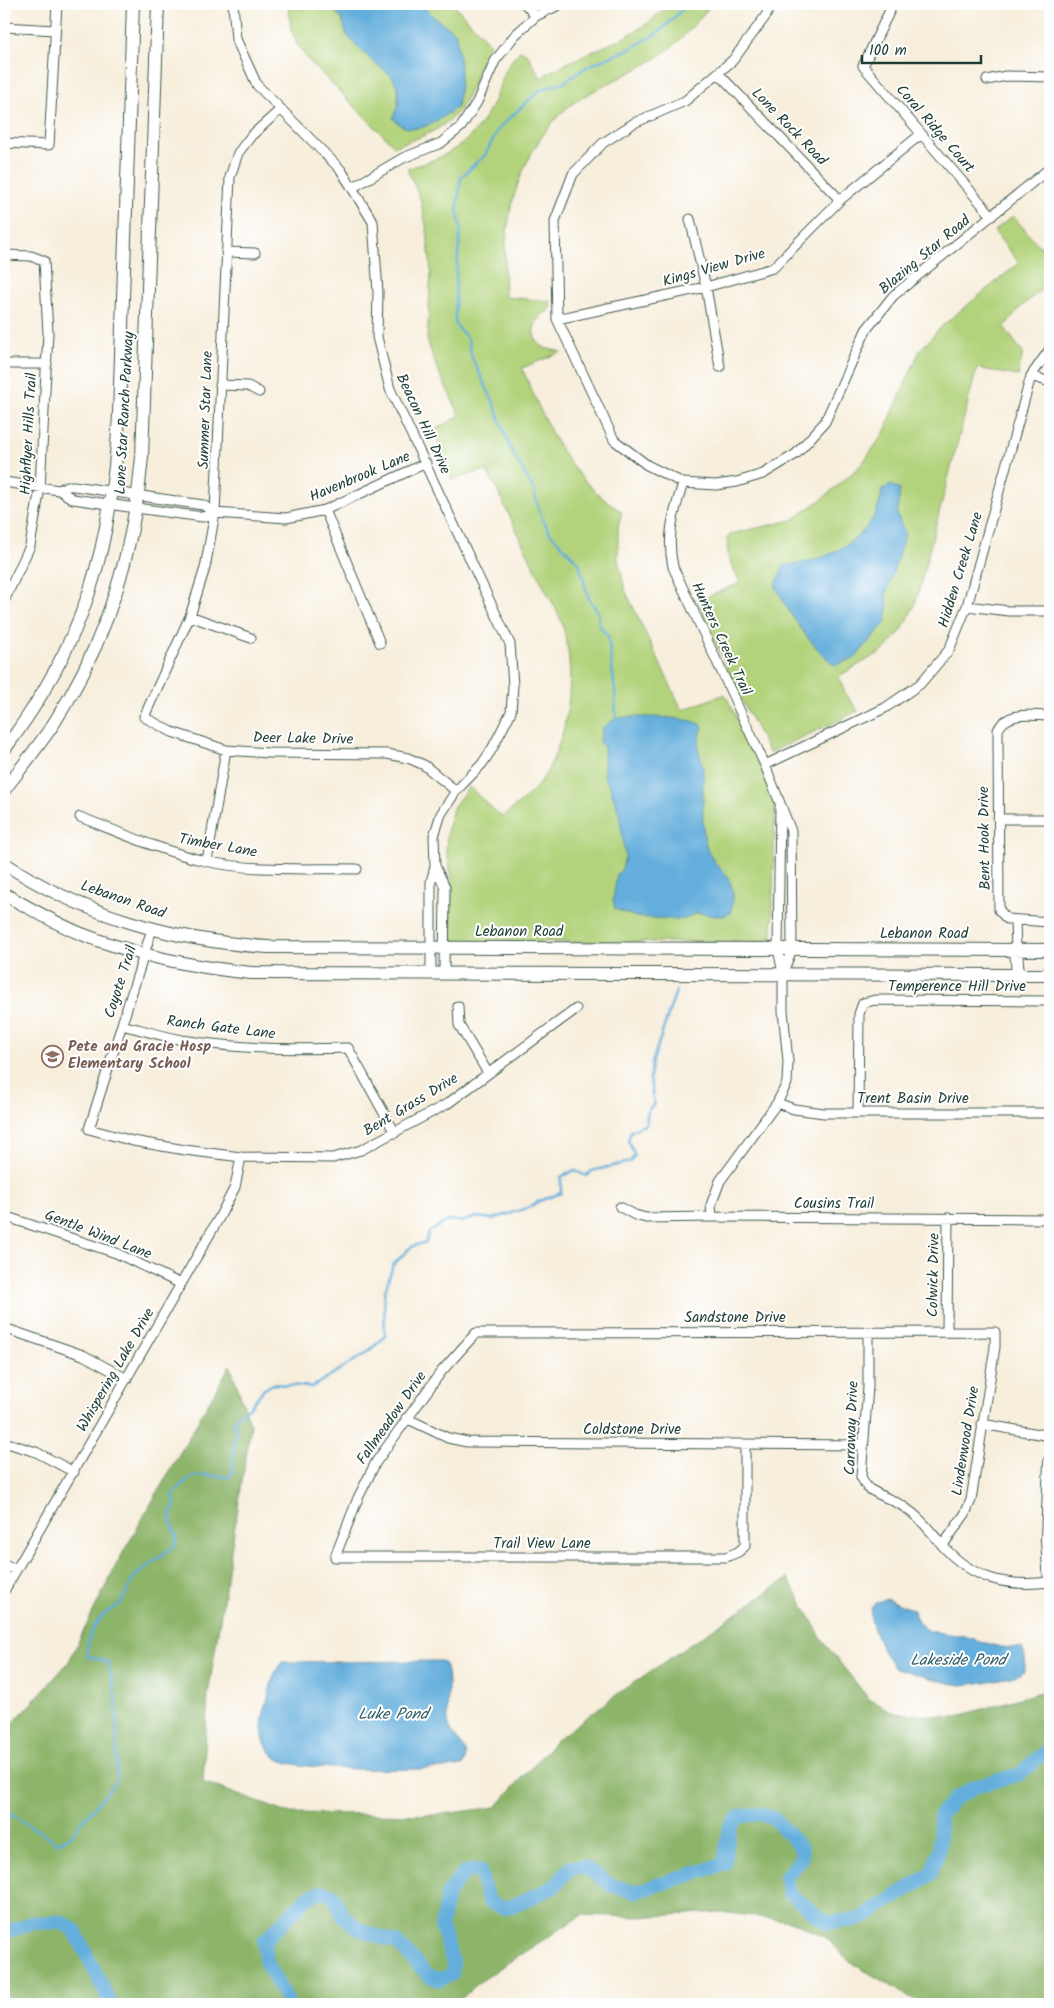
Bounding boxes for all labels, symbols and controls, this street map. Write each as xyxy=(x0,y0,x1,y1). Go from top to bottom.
scale bar xyxy=(862,32,980,64)
text: 100 m xyxy=(869,39,907,63)
street label: Coral Ridge Court xyxy=(890,79,981,179)
street label: Lone Rock Road xyxy=(745,82,833,172)
street label: Blazing Star Road xyxy=(874,209,977,301)
street label: Kings View Drive xyxy=(660,242,768,294)
street label: Lone Star Ranch Parkway xyxy=(109,330,141,495)
street label: Summer Star Lane xyxy=(192,350,220,470)
street label: Beacon Hill Drive xyxy=(389,369,457,479)
street label: Highflyer Hills Trail xyxy=(14,372,44,496)
street label: Havenbrook Lane xyxy=(306,445,414,509)
street label: Hidden Creek Lane xyxy=(932,509,990,631)
street label: Hunters Creek Trail xyxy=(684,578,758,700)
street label: Deer Lake Drive xyxy=(253,726,354,752)
street label: Bent Hook Drive xyxy=(972,786,998,890)
street label: Timber Lane xyxy=(177,827,259,865)
street label: Lebanon Road xyxy=(77,874,169,926)
street label: Lebanon Road xyxy=(475,920,564,944)
street label: Lebanon Road xyxy=(880,922,969,946)
street label: Coyote Trail xyxy=(98,942,144,1022)
street label: Temperence Hill Drive xyxy=(888,975,1026,999)
street label: Ranch Gate Lane xyxy=(165,1009,277,1047)
place label: Pete and Gracie Hosp Elementary School xyxy=(68,1035,211,1076)
school or university icon: Pete and Gracie Hosp Elementary School xyxy=(40,1044,64,1068)
street label: Bent Grass Drive xyxy=(359,1067,463,1143)
street label: Trent Basin Drive xyxy=(857,1087,969,1111)
street label: Cousins Trail xyxy=(794,1192,875,1216)
street label: Gentle Wind Lane xyxy=(41,1204,155,1267)
street label: Colwick Drive xyxy=(921,1232,947,1317)
street label: Whispering Lake Drive xyxy=(71,1303,161,1436)
street label: Sandstone Drive xyxy=(684,1306,786,1330)
street label: Fallmeadow Drive xyxy=(351,1366,433,1470)
street label: Carraway Drive xyxy=(838,1380,866,1476)
street label: Lindenwood Drive xyxy=(946,1384,987,1497)
street label: Coldstone Drive xyxy=(583,1418,681,1442)
street label: Trail View Lane xyxy=(493,1532,591,1556)
water label: Lakeside Pond xyxy=(910,1648,1010,1673)
water label: Luke Pond xyxy=(358,1702,432,1727)

